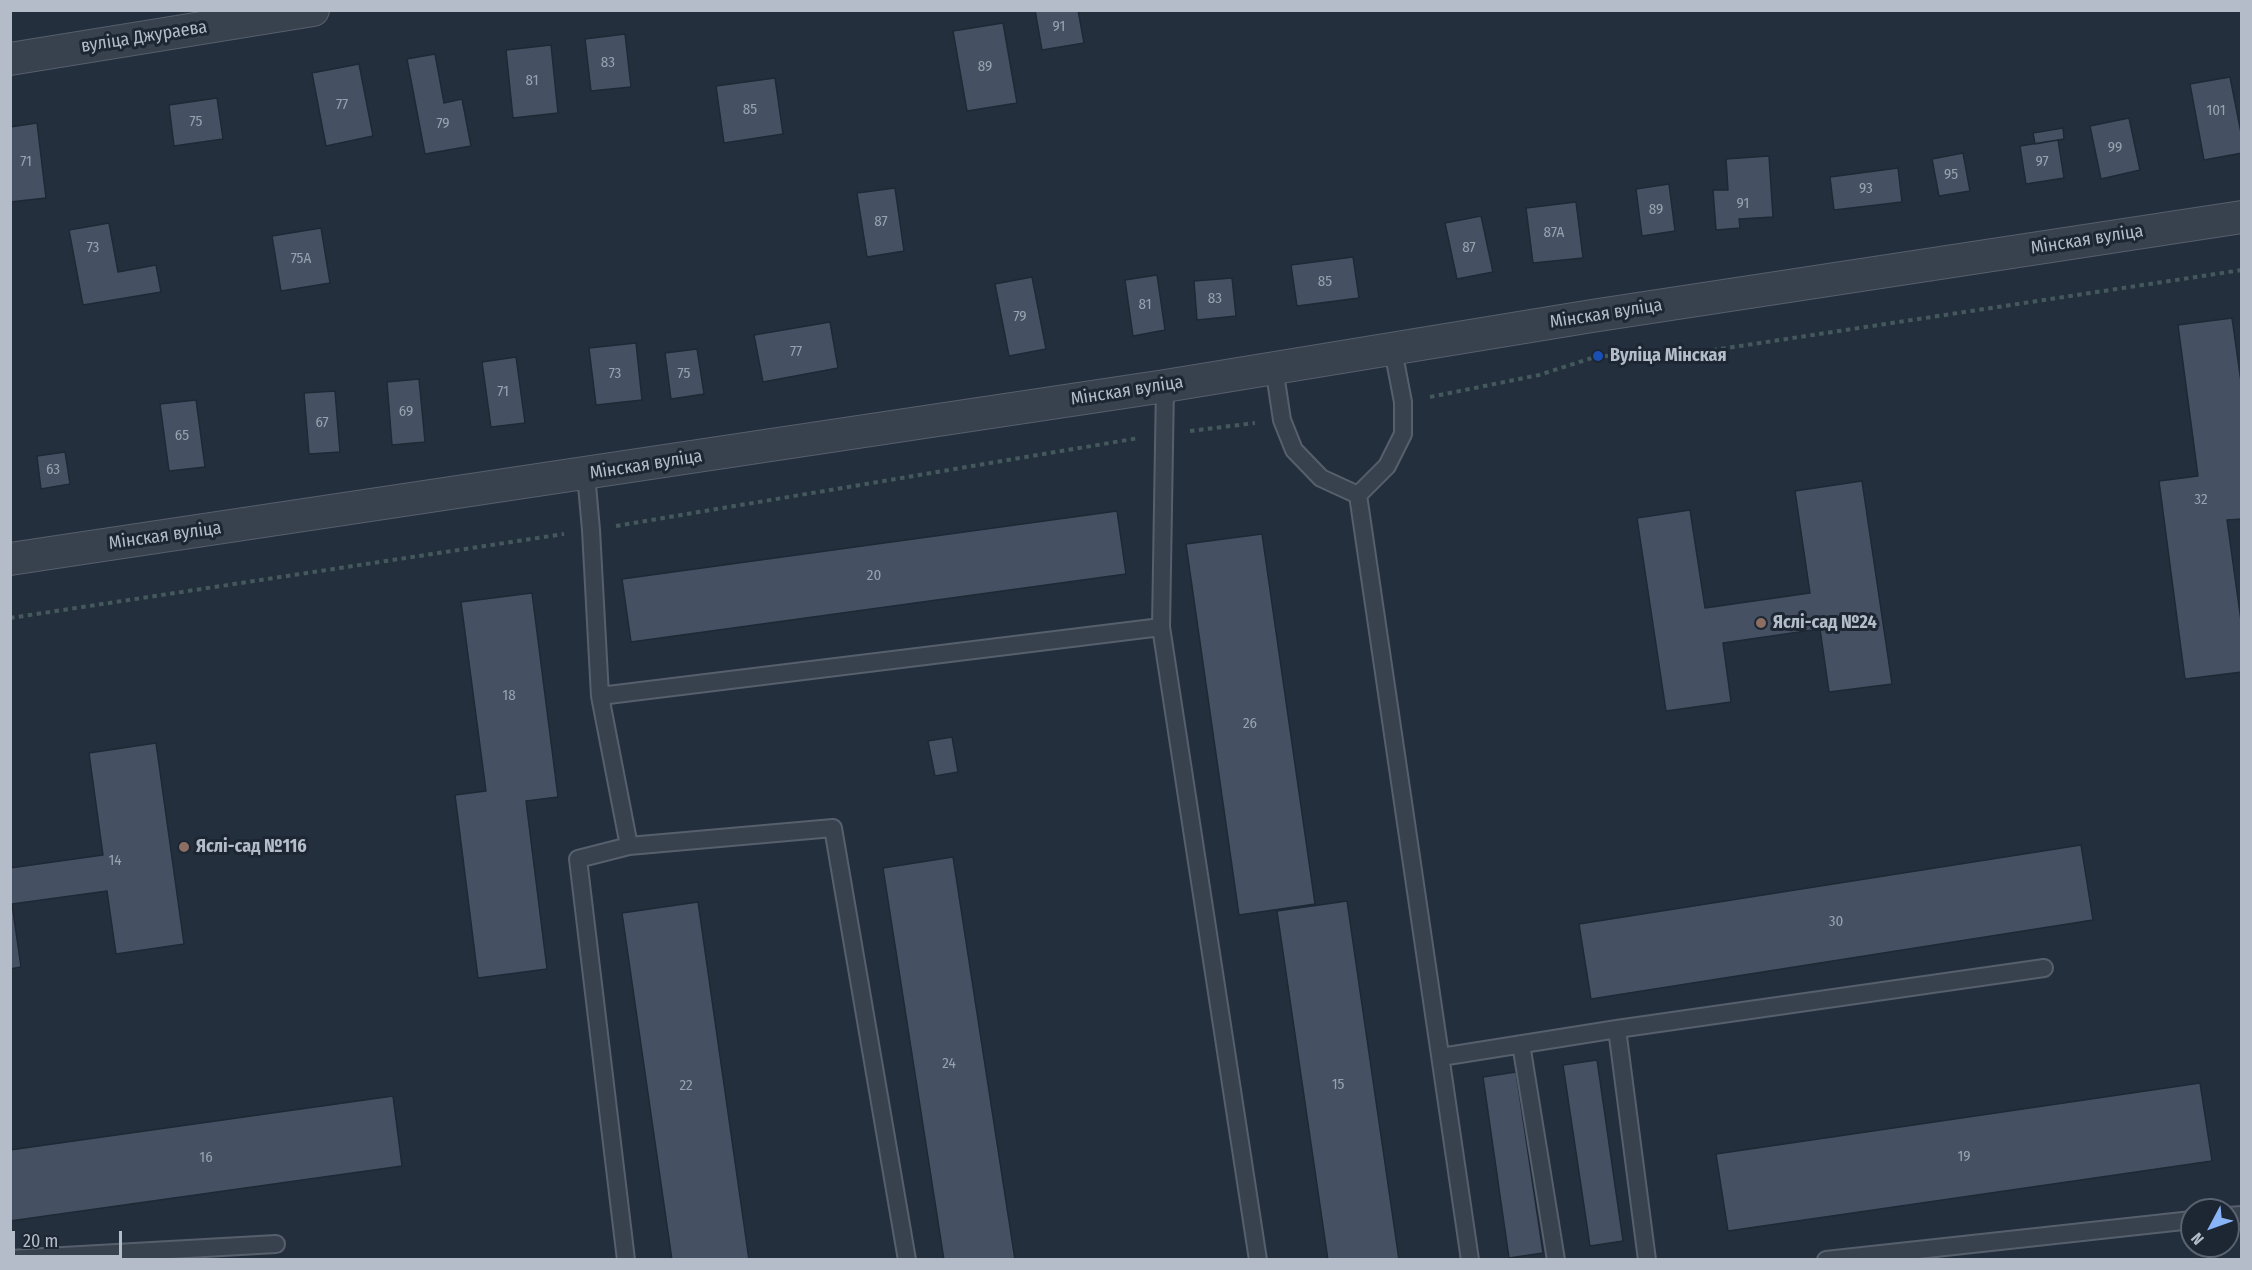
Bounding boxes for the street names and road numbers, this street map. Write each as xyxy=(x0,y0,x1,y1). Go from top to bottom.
street label: вуліца Джураева xyxy=(79,16,209,58)
street label: Мінская вуліца xyxy=(2029,220,2145,260)
street label: Мінская вуліца xyxy=(1548,294,1664,334)
street label: Мінская вуліца xyxy=(1069,371,1185,411)
street label: Мінская вуліца xyxy=(588,445,704,485)
street label: Мінская вуліца xyxy=(107,517,223,555)

